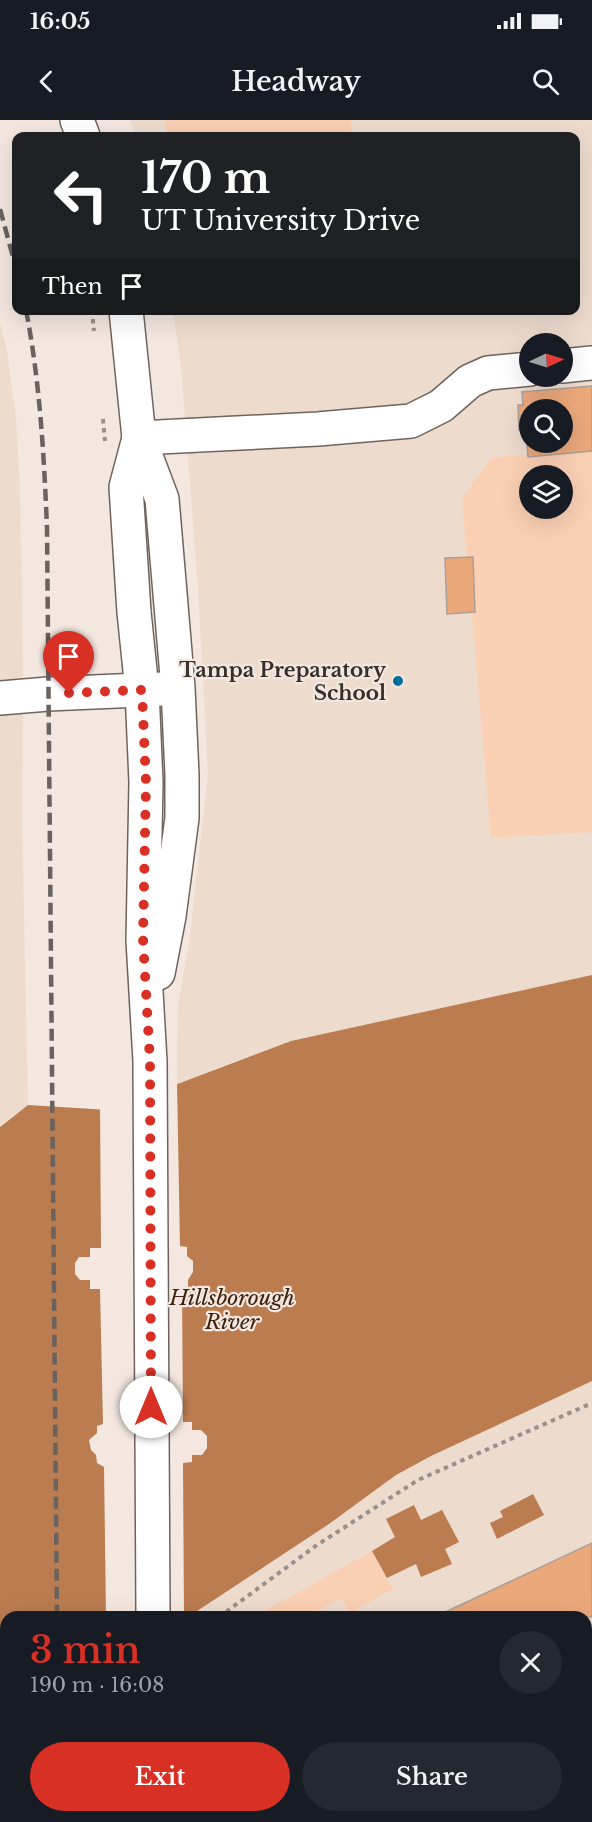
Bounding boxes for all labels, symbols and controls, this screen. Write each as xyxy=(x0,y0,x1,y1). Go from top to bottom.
text: 16:05 xyxy=(30,8,90,35)
icon: back xyxy=(30,65,63,98)
text: Headway xyxy=(231,65,361,98)
icon: search xyxy=(529,65,562,98)
text: 170 m xyxy=(141,152,270,204)
icon: left xyxy=(42,156,120,234)
text: UT University Drive xyxy=(141,204,420,237)
icon: arrive xyxy=(115,270,148,303)
text: Then xyxy=(42,273,103,300)
north arrow xyxy=(519,333,573,387)
map controls xyxy=(519,333,573,519)
button: search xyxy=(519,399,573,453)
button: layers xyxy=(519,465,573,519)
pin xyxy=(43,631,94,693)
icon: arrive xyxy=(52,640,85,673)
place label: Tampa Preparatory School xyxy=(179,658,387,705)
marker: Tampa Preparatory School xyxy=(391,674,405,688)
water label: Hillsborough River xyxy=(168,1285,295,1335)
position arrow xyxy=(119,1375,183,1439)
text: 3 min xyxy=(30,1628,140,1673)
button: close xyxy=(499,1631,562,1694)
text: 190 m · 16:08 xyxy=(30,1673,164,1697)
button: Exit xyxy=(30,1742,290,1811)
button: Share xyxy=(302,1742,562,1811)

